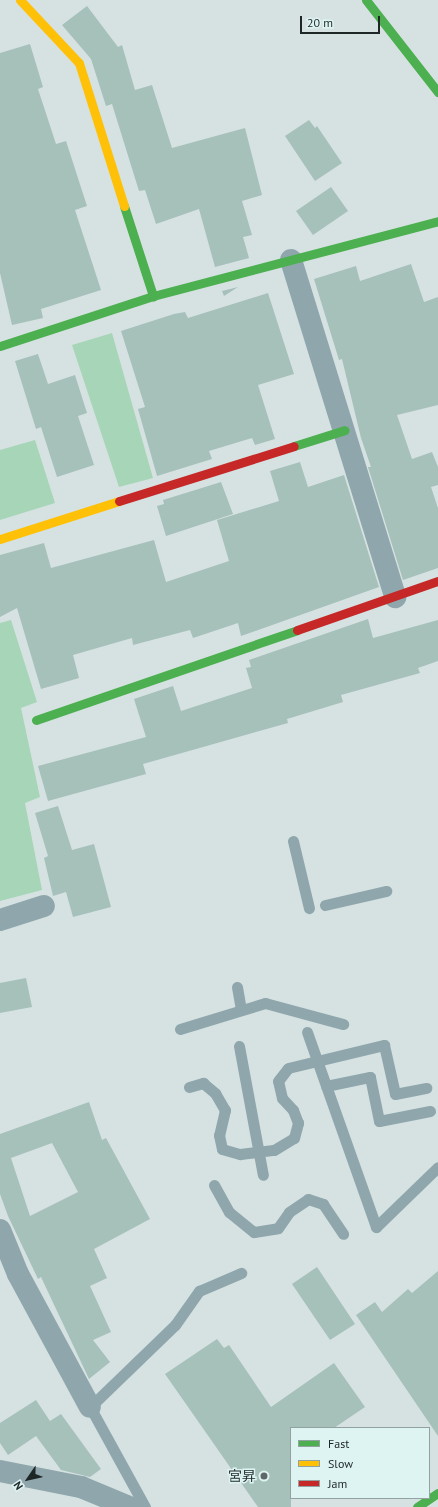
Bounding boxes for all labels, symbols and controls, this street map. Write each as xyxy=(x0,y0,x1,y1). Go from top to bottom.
scale bar xyxy=(302,8,382,34)
text: 20 m xyxy=(307,15,333,30)
legend xyxy=(290,1427,430,1499)
text: Fast xyxy=(328,1436,349,1451)
text: Slow xyxy=(328,1456,353,1471)
north arrow xyxy=(8,1459,48,1499)
place label: 宮昇 xyxy=(228,1468,256,1484)
marker: 宮昇 xyxy=(259,1471,269,1481)
text: Jam xyxy=(328,1476,347,1491)
text: N xyxy=(10,1479,26,1493)

